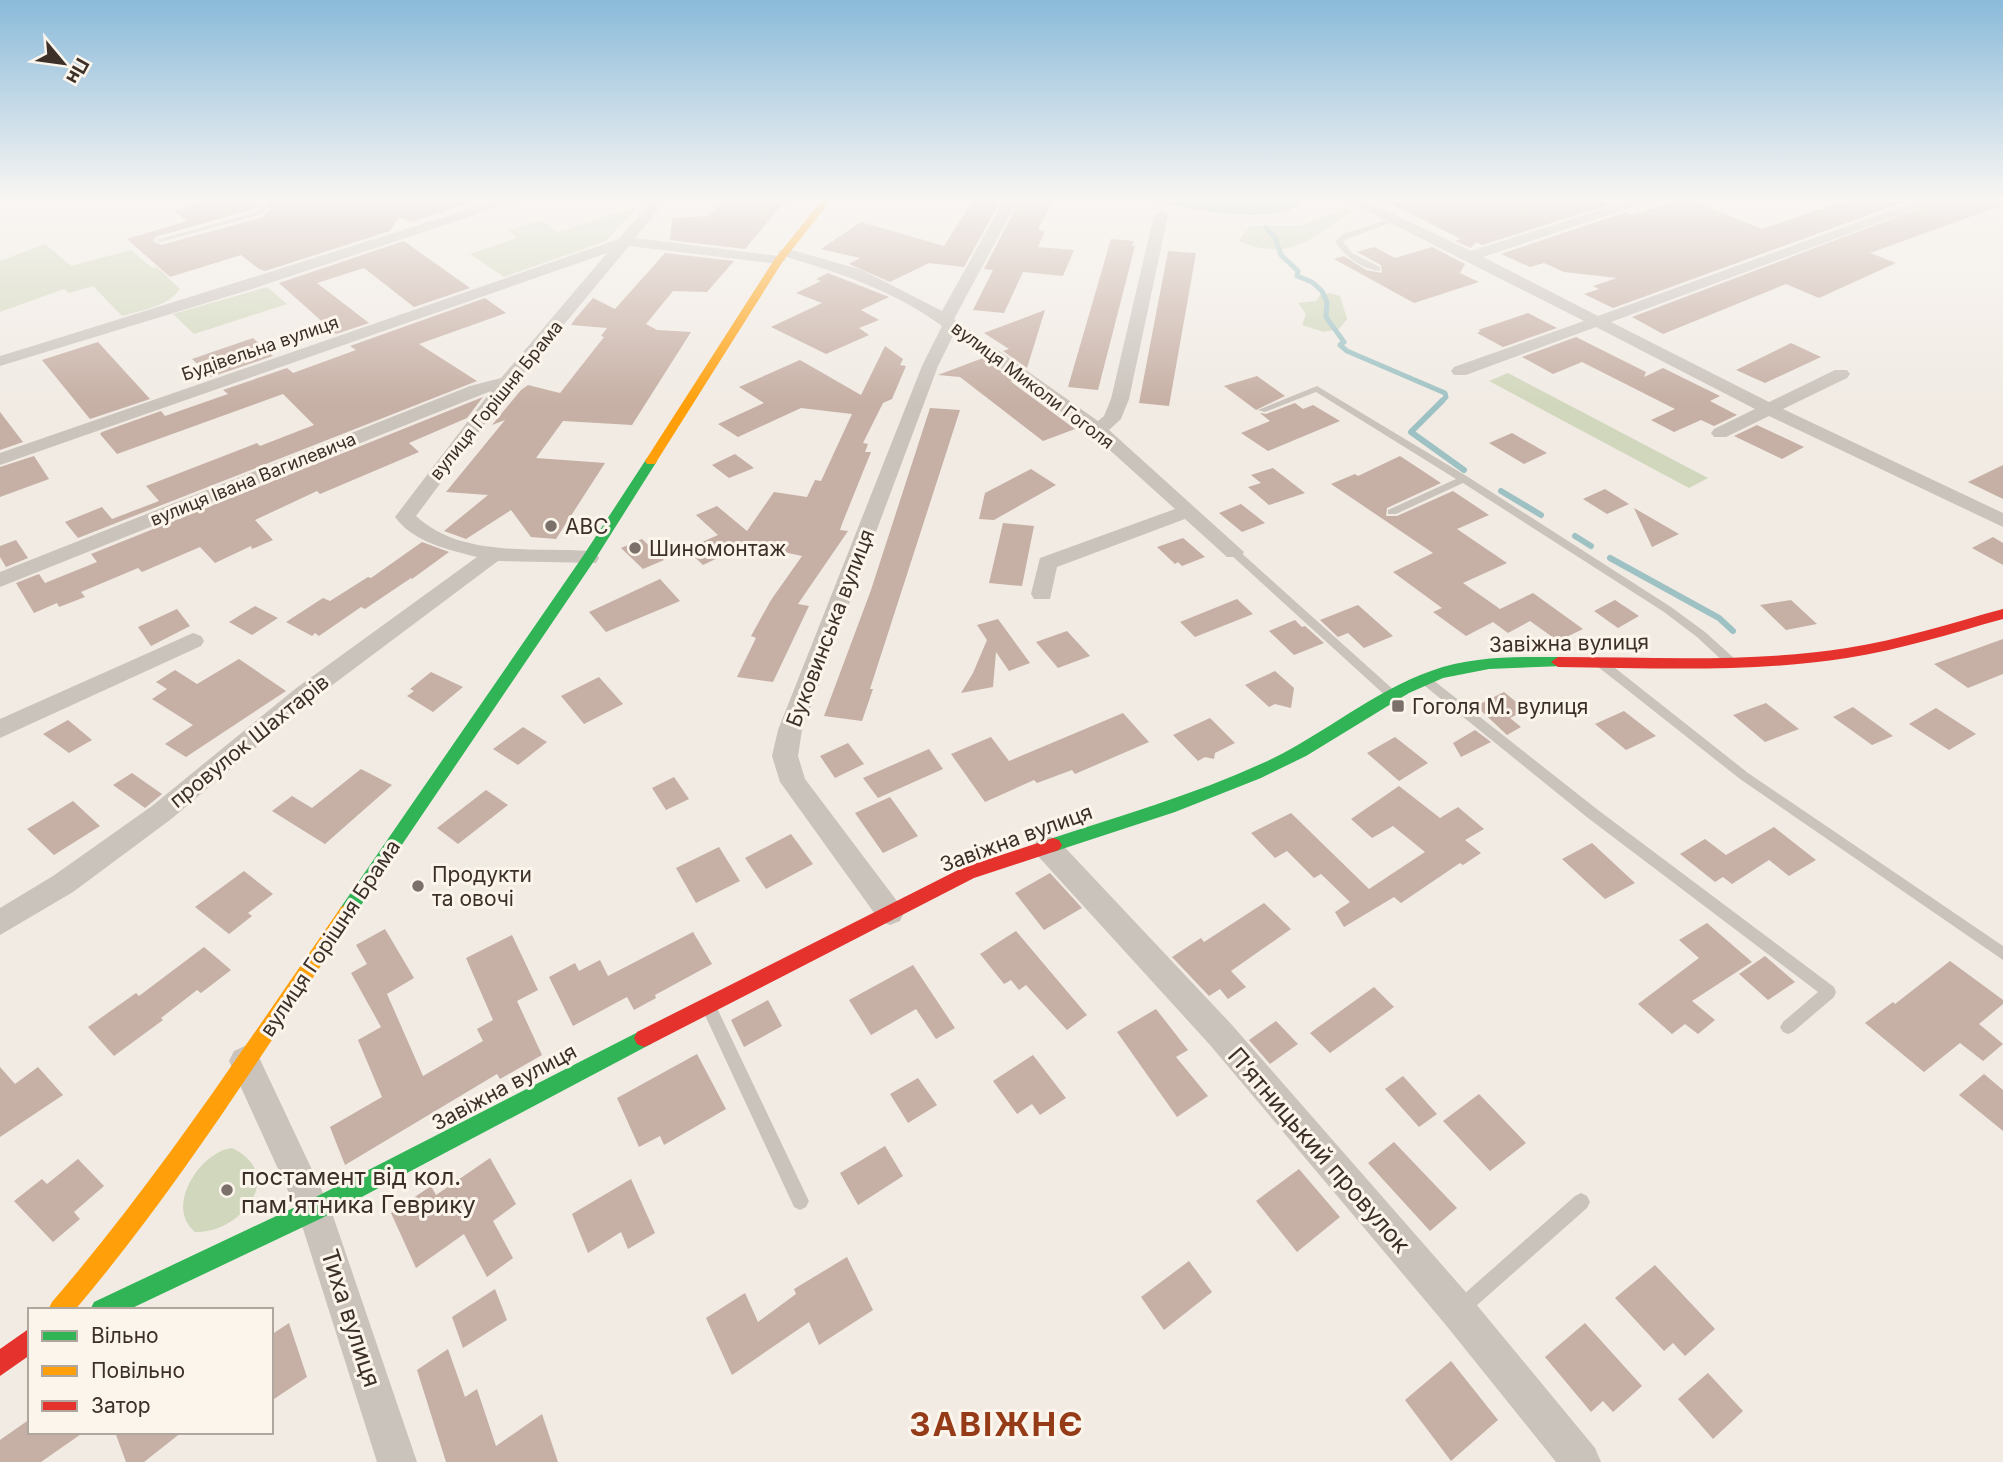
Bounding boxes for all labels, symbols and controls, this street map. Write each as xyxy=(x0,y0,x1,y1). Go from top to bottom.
north arrow xyxy=(28,28,98,98)
text: Пн xyxy=(61,54,94,88)
street label: Будівельна вулиця xyxy=(179,311,341,385)
street label: вулиця Горішня Брама xyxy=(425,316,567,484)
street label: вулиця Миколи Гоголя xyxy=(948,317,1118,453)
street label: вулиця Івана Вагилевича xyxy=(147,428,359,530)
place label: ABC xyxy=(565,514,609,539)
marker: ABC xyxy=(543,518,559,534)
street label: Буковинська вулиця xyxy=(781,526,879,730)
place label: Шиномонтаж xyxy=(649,536,786,561)
marker: Шиномонтаж xyxy=(627,540,643,556)
street label: Завіжна вулиця xyxy=(1489,629,1649,657)
street label: провулок Шахтарів xyxy=(164,669,334,813)
place label: Гоголя М. вулиця xyxy=(1412,694,1588,719)
marker: Гоголя М. вулиця xyxy=(1390,698,1406,714)
street label: Завіжна вулиця xyxy=(936,799,1096,877)
street label: вулиця Горішня Брама xyxy=(255,835,405,1041)
place label: Продукти та овочі xyxy=(432,862,532,911)
marker: Продукти та овочі xyxy=(410,878,426,894)
street label: Завіжна вулиця xyxy=(427,1038,581,1136)
street label: Пʼятницький провулок xyxy=(1222,1041,1416,1259)
place label: постамент від кол. пам'ятника Геврику xyxy=(241,1162,476,1219)
marker: постамент від кол. пам'ятника Геврику xyxy=(219,1182,235,1198)
street label: Тиха вулиця xyxy=(315,1245,387,1391)
legend xyxy=(28,1308,273,1434)
text: Вільно xyxy=(91,1323,159,1348)
text: Повільно xyxy=(91,1358,185,1383)
text: Затор xyxy=(91,1393,151,1418)
district label: ЗАВІЖНЄ xyxy=(909,1404,1085,1444)

